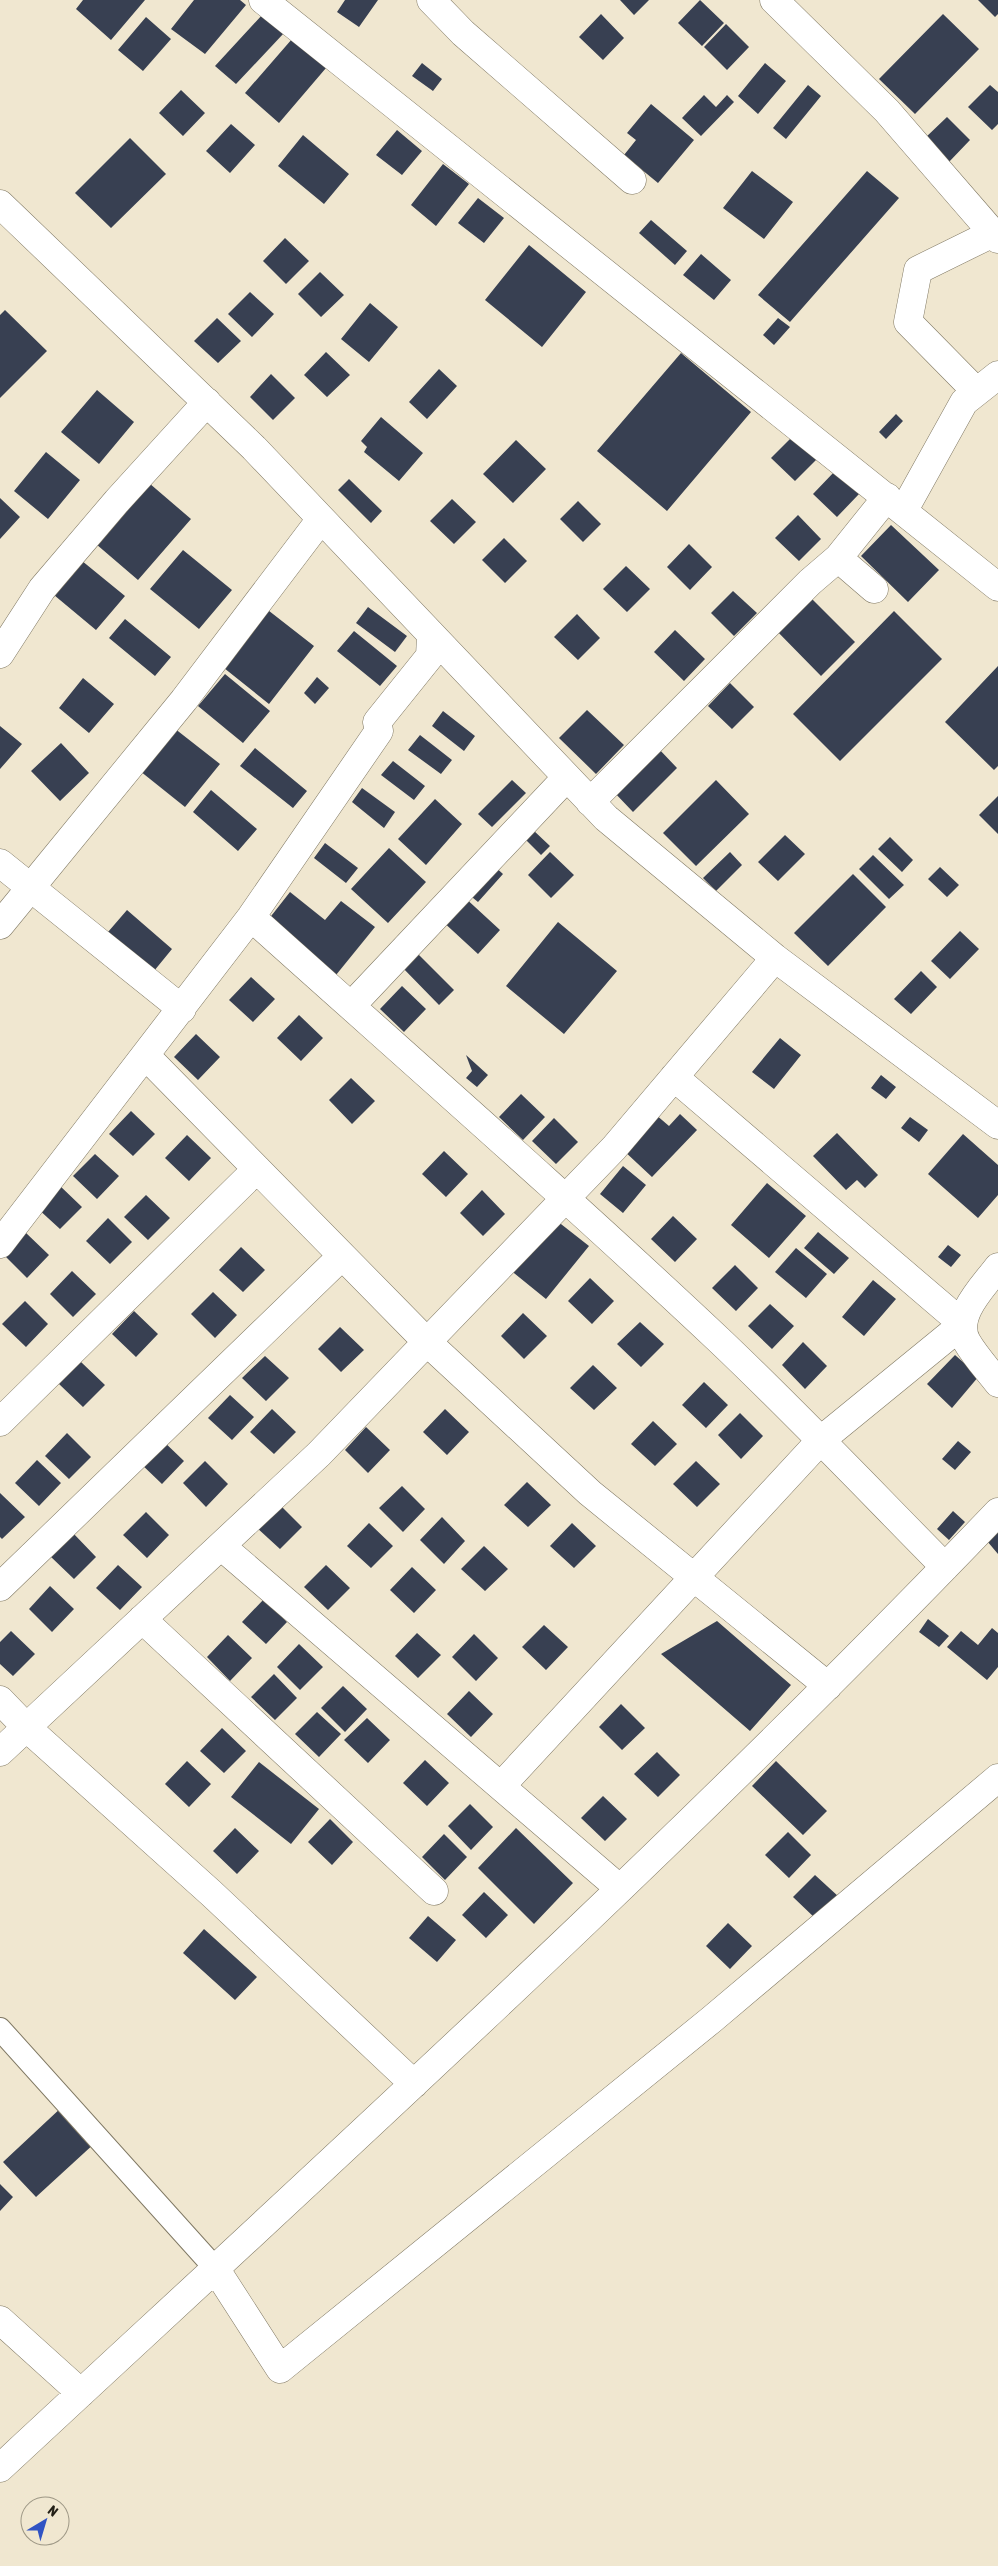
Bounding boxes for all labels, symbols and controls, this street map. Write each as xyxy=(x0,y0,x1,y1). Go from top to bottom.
north arrow xyxy=(20,2496,70,2546)
text: N xyxy=(45,2502,61,2520)

